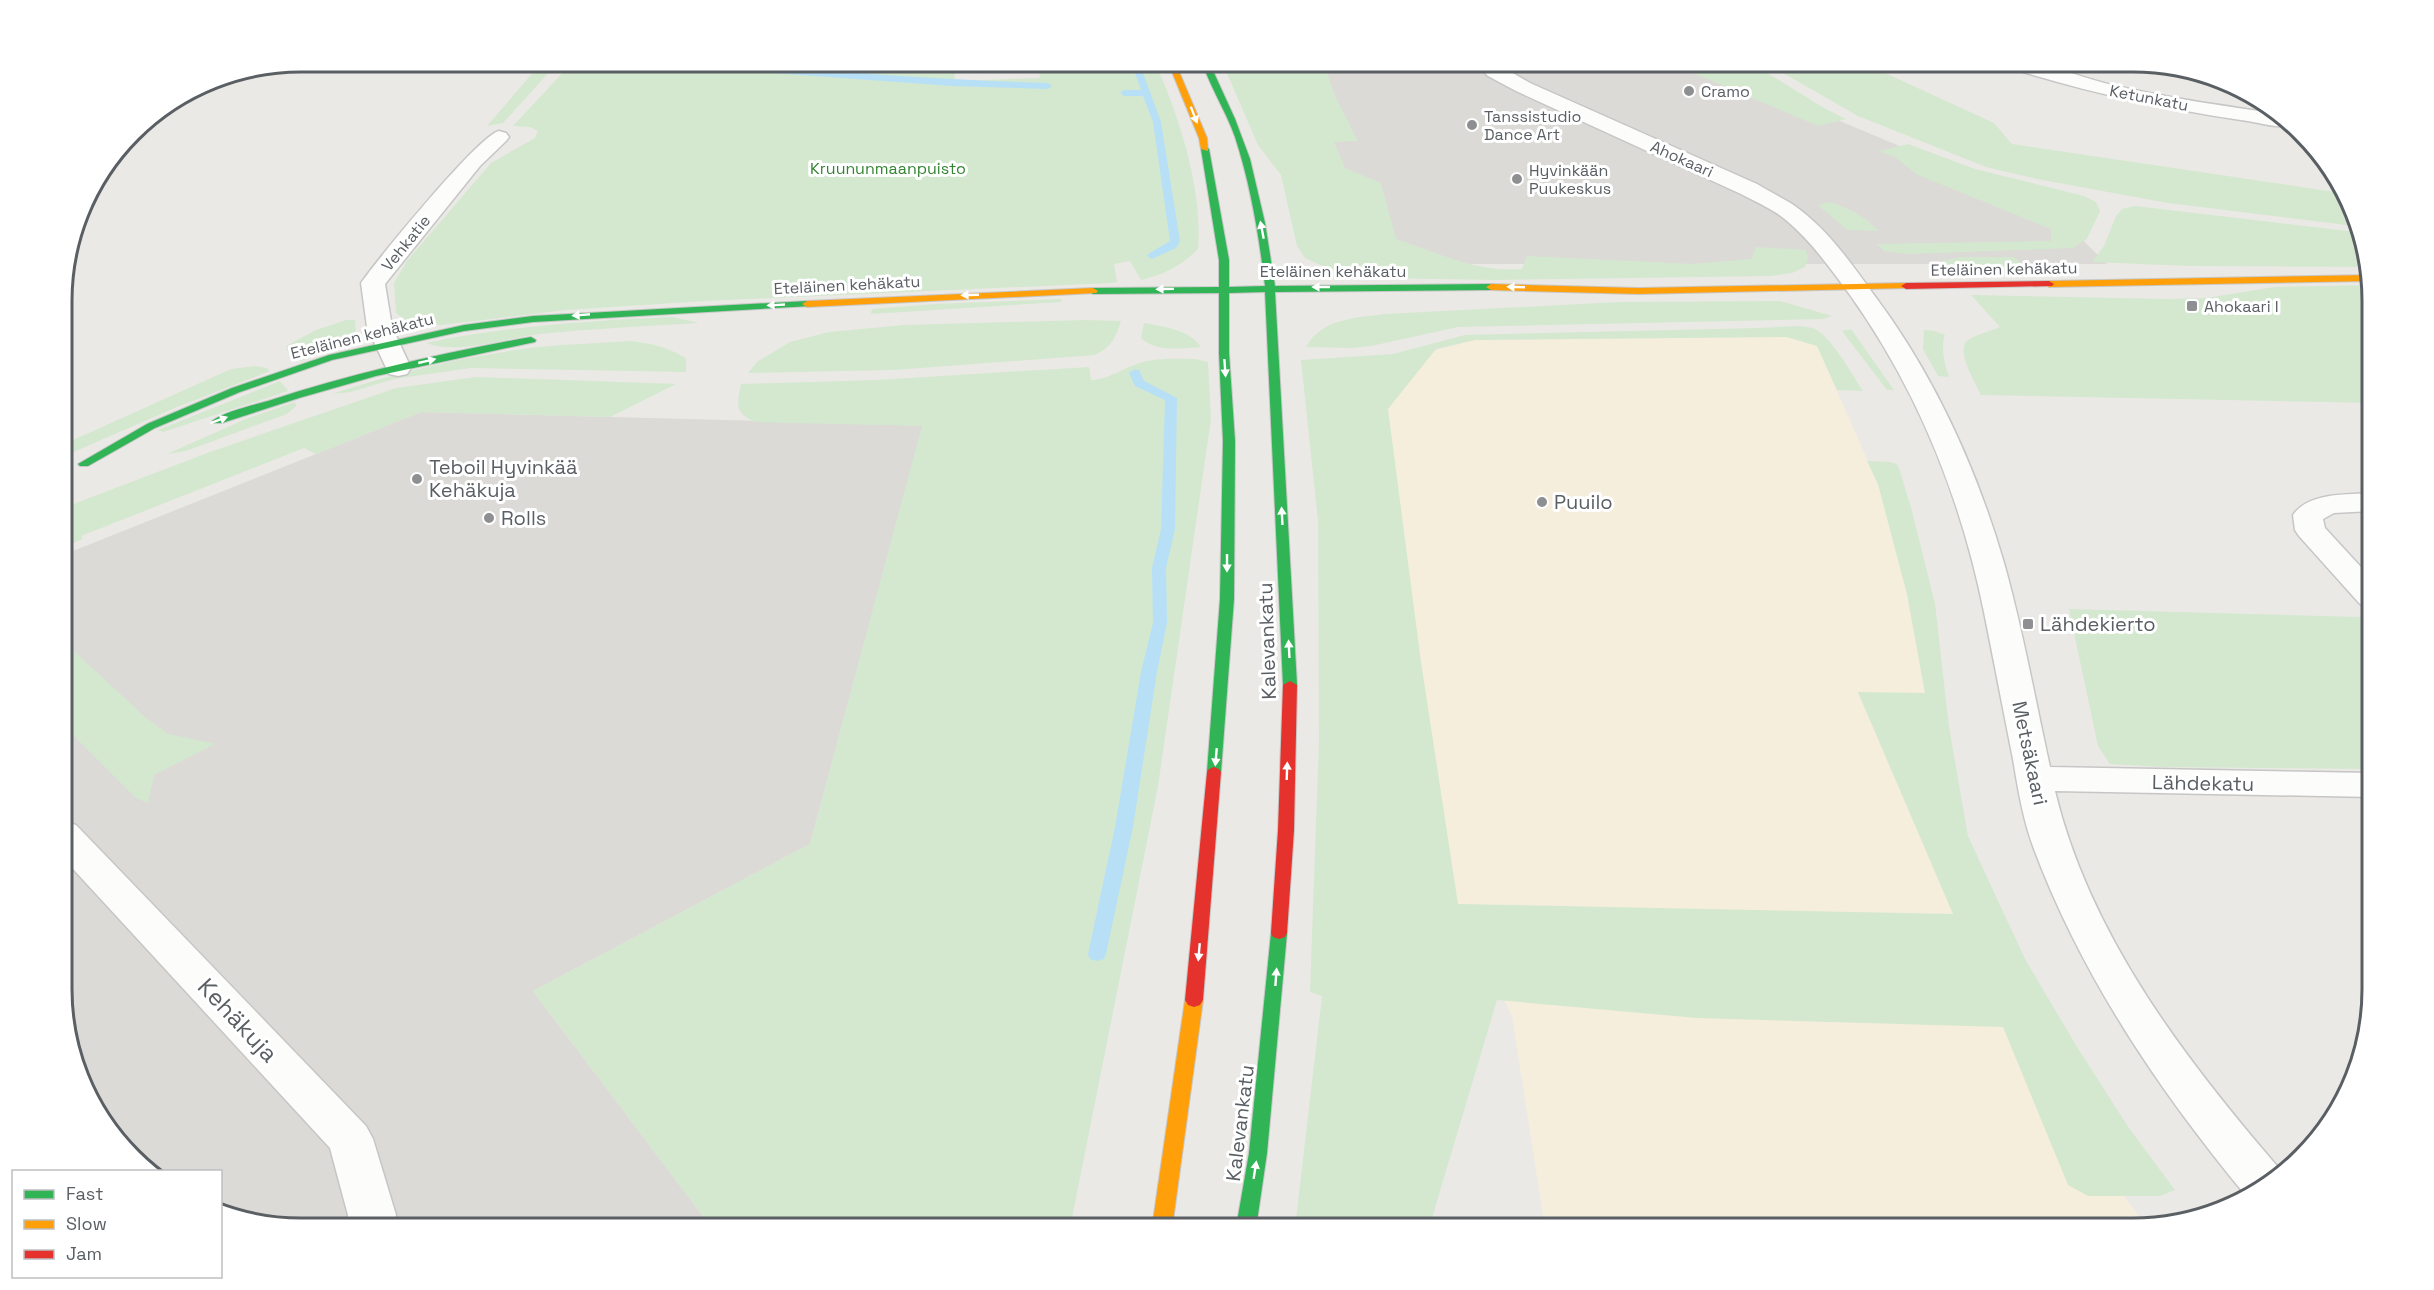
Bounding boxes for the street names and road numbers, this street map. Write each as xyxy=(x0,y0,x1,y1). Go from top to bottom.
street label: Ketunkatu xyxy=(2108,80,2190,116)
street label: Ahokaari xyxy=(1647,136,1717,182)
street label: Vehkatie xyxy=(377,211,435,275)
street label: Eteläinen kehäkatu xyxy=(1930,257,2078,281)
street label: Eteläinen kehäkatu xyxy=(1260,261,1406,282)
street label: Eteläinen kehäkatu xyxy=(773,271,921,299)
street label: Eteläinen kehäkatu xyxy=(288,308,436,364)
street label: Kalevankatu xyxy=(1252,582,1282,700)
street label: Metsäkaari xyxy=(2006,699,2054,807)
street label: Lähdekatu xyxy=(2152,769,2254,797)
street label: Kehäkuja xyxy=(191,971,285,1069)
street label: Kalevankatu xyxy=(1220,1063,1260,1183)

